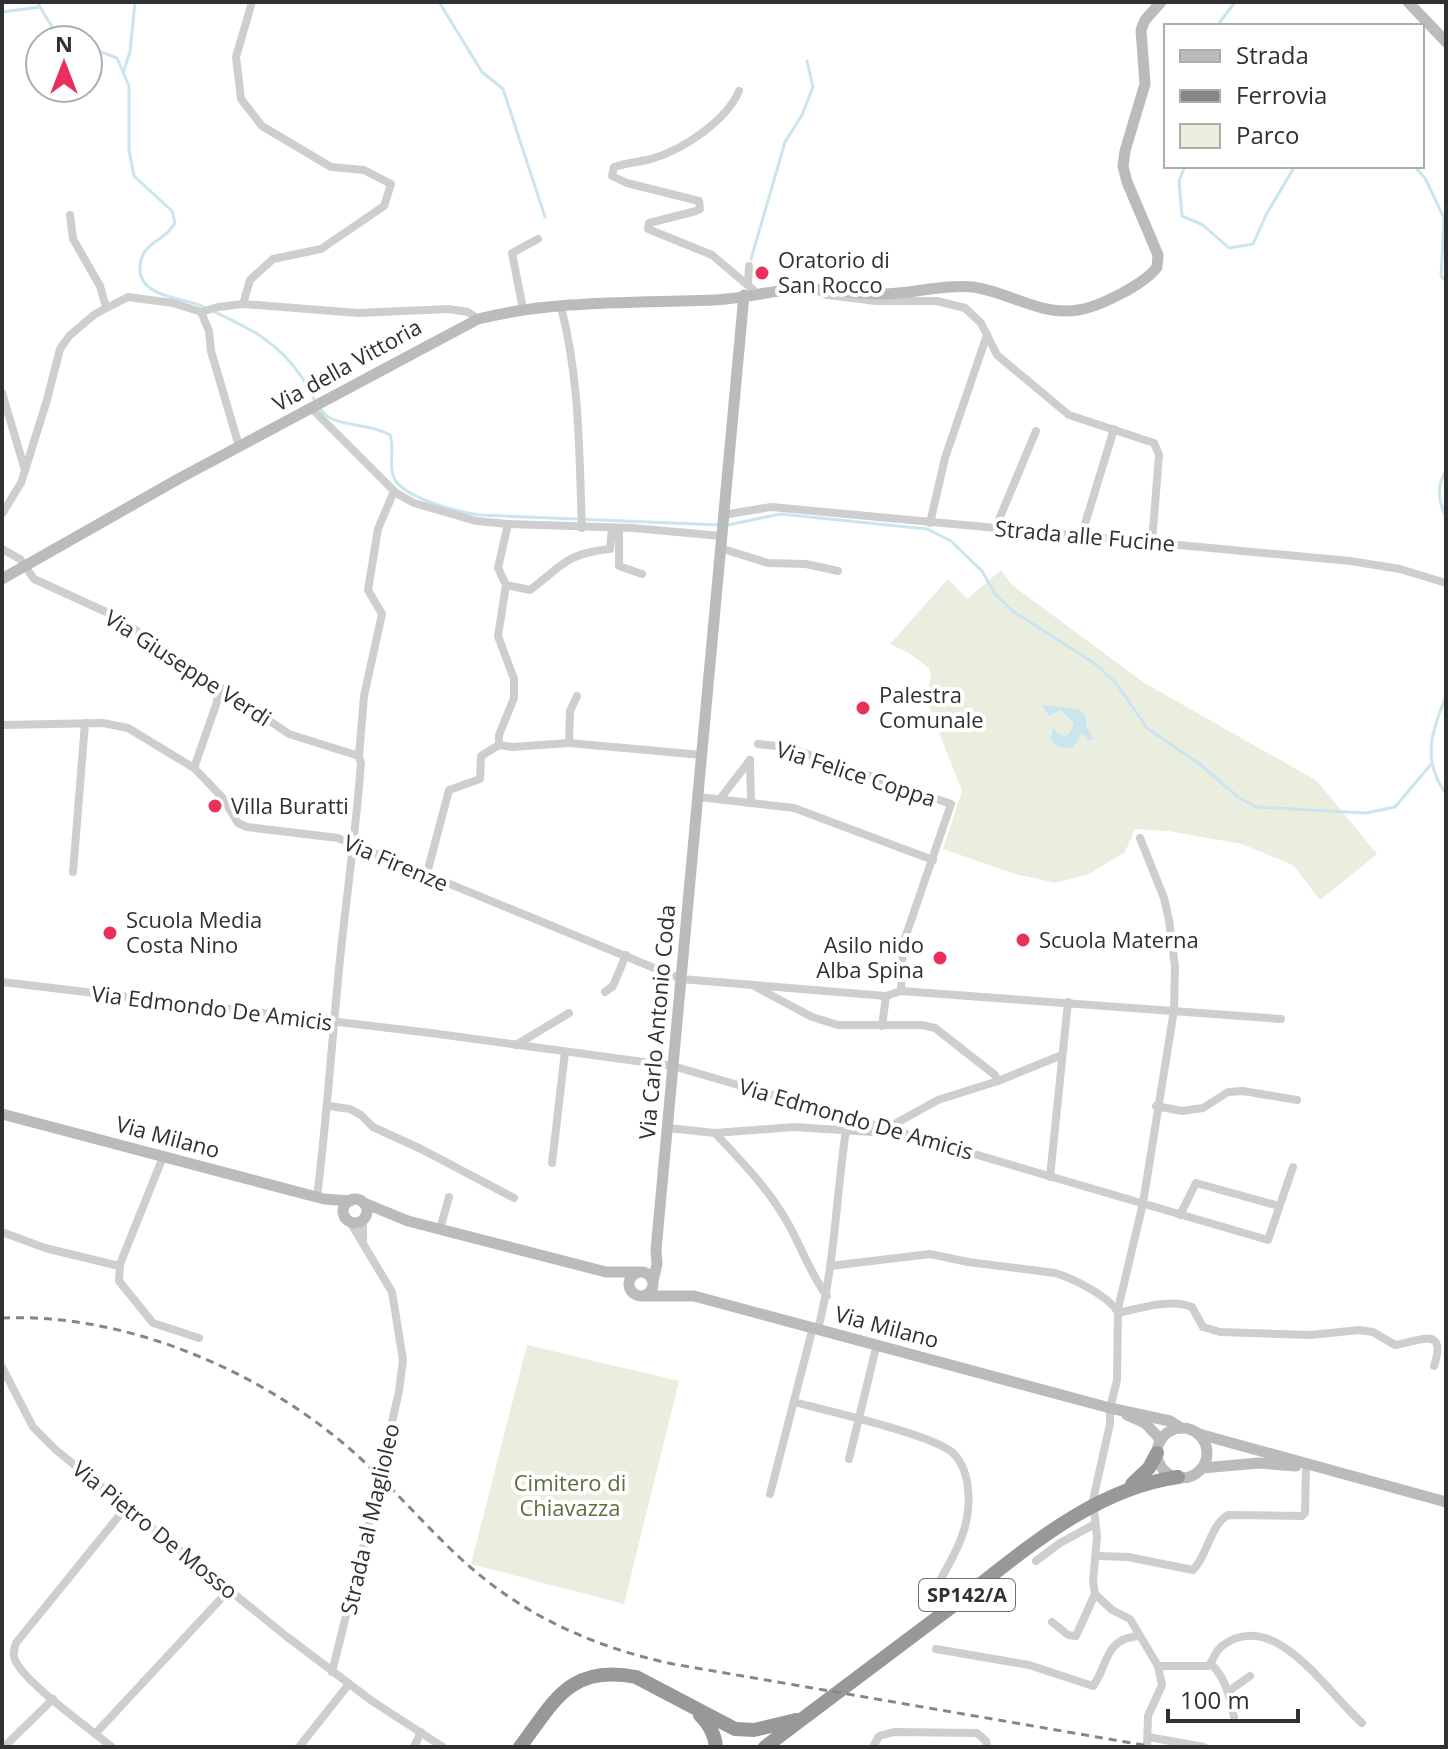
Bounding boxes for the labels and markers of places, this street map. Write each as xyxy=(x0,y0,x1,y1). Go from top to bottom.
place label: Oratorio di San Rocco xyxy=(778,244,890,299)
marker: Oratorio di San Rocco xyxy=(753,264,771,282)
place label: Palestra Comunale xyxy=(879,679,984,734)
marker: Palestra Comunale xyxy=(854,699,872,717)
place label: Villa Buratti xyxy=(231,790,349,820)
marker: Villa Buratti xyxy=(206,797,224,815)
place label: Scuola Media Costa Nino xyxy=(126,904,262,959)
marker: Scuola Media Costa Nino xyxy=(101,924,119,942)
place label: Scuola Materna xyxy=(1039,924,1199,954)
place label: Asilo nido Alba Spina xyxy=(816,929,924,984)
marker: Scuola Materna xyxy=(1014,931,1032,949)
marker: Asilo nido Alba Spina xyxy=(931,949,949,967)

